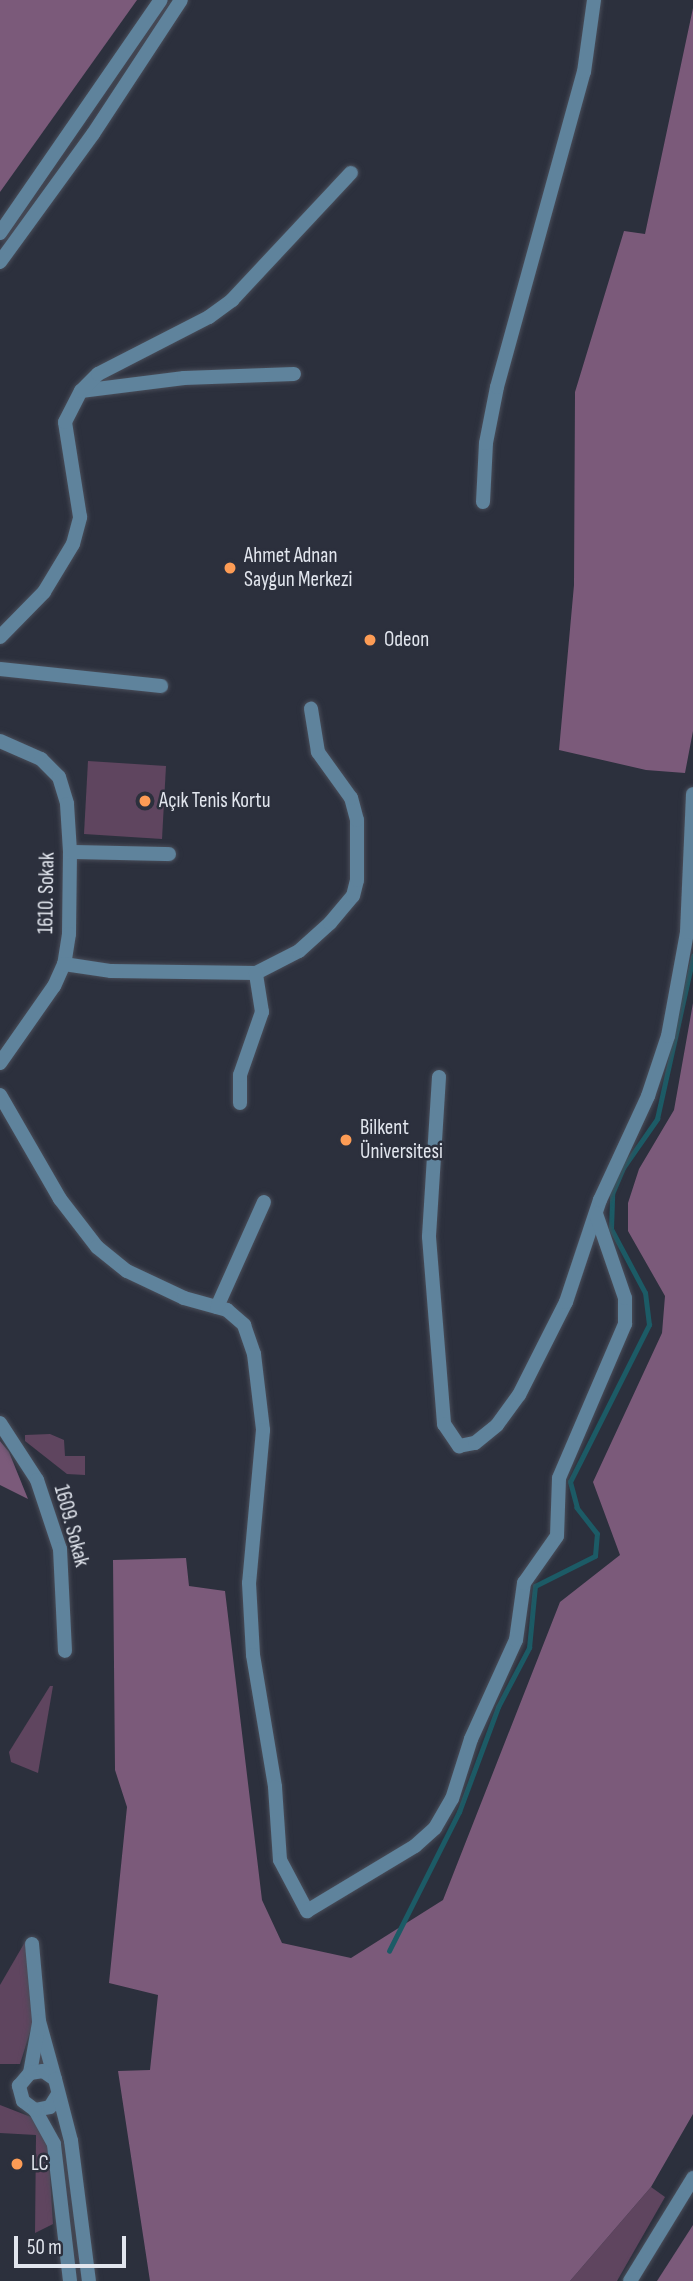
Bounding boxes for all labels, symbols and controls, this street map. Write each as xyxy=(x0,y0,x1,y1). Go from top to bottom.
place label: Ahmet Adnan Saygun Merkezi xyxy=(244,543,353,593)
marker: Ahmet Adnan Saygun Merkezi xyxy=(222,560,238,576)
place label: Odeon xyxy=(384,627,429,653)
marker: Odeon xyxy=(362,632,378,648)
place label: Açık Tenis Kortu xyxy=(159,788,270,814)
marker: Açık Tenis Kortu xyxy=(137,793,153,809)
street label: 1610. Sokak xyxy=(34,852,60,934)
place label: Bilkent Üniversitesi xyxy=(360,1115,443,1165)
marker: Bilkent Üniversitesi xyxy=(338,1132,354,1148)
street label: 1609. Sokak xyxy=(48,1482,94,1570)
place label: LC xyxy=(31,2151,49,2177)
marker: LC xyxy=(9,2156,25,2172)
scale bar xyxy=(18,2222,130,2266)
text: 50 m xyxy=(27,2235,62,2260)

